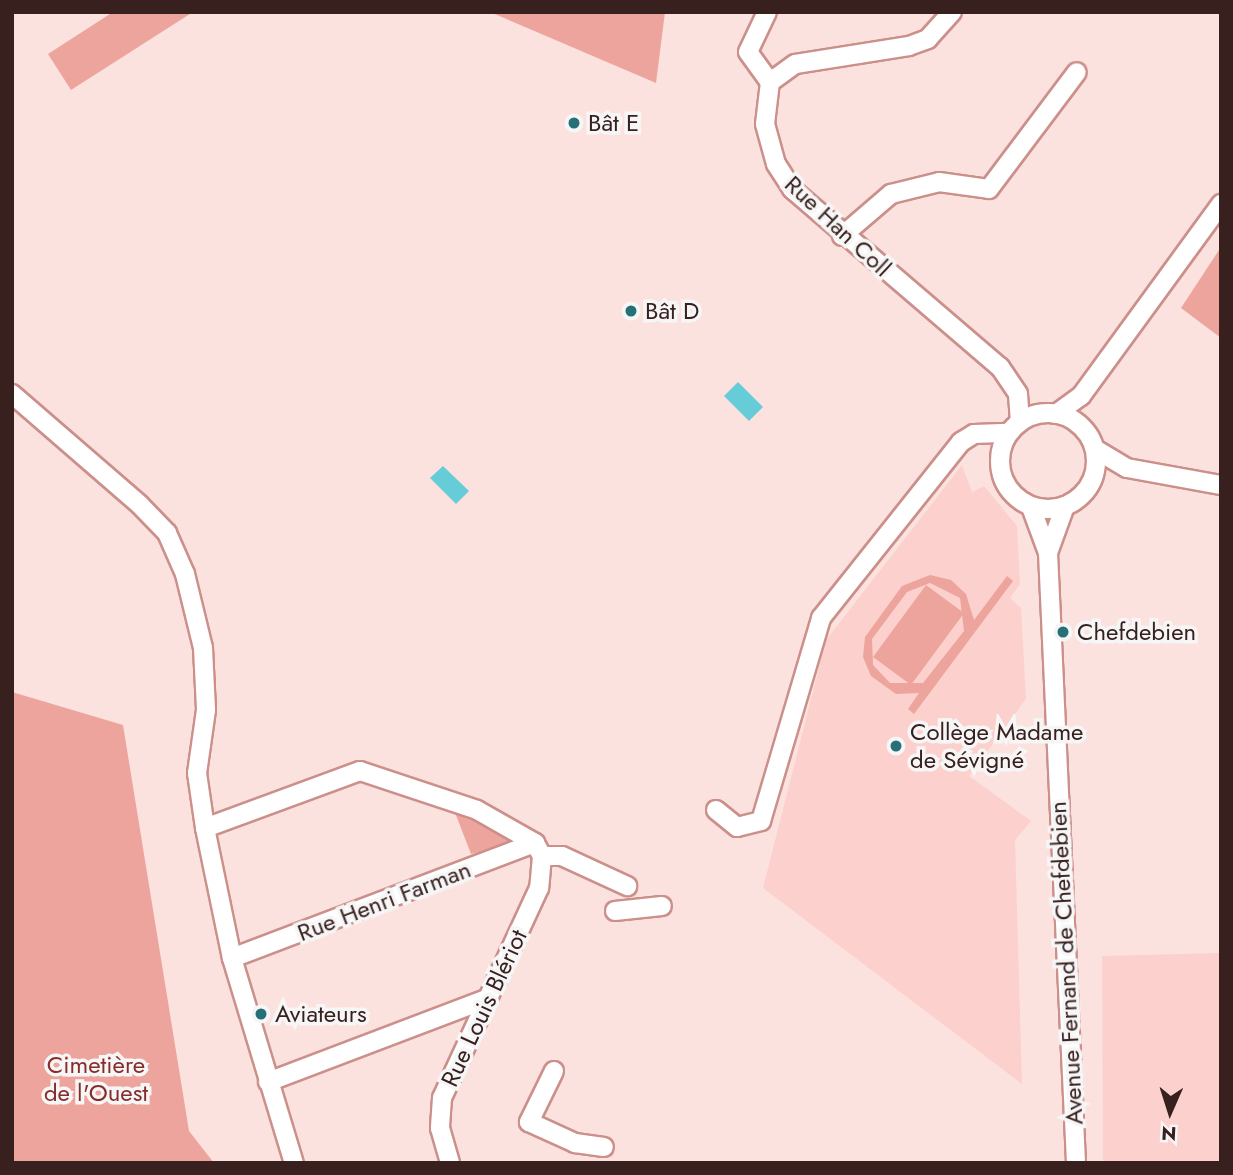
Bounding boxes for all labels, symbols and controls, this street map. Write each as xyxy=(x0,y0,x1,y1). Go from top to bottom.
place label: Bât E xyxy=(588,109,639,137)
marker: Bât E xyxy=(566,115,582,131)
street label: Rue Han Coll xyxy=(779,170,897,282)
place label: Bât D xyxy=(645,297,699,325)
marker: Bât D xyxy=(623,303,639,319)
place label: Chefdebien xyxy=(1077,618,1196,646)
marker: Chefdebien xyxy=(1055,624,1071,640)
place label: Collège Madame de Sévigné xyxy=(910,718,1083,774)
marker: Collège Madame de Sévigné xyxy=(888,738,904,754)
street label: Avenue Fernand de Chefdebien xyxy=(1043,801,1089,1125)
street label: Rue Henri Farman xyxy=(293,855,475,947)
street label: Rue Louis Blériot xyxy=(435,925,533,1091)
place label: Aviateurs xyxy=(275,1000,367,1028)
marker: Aviateurs xyxy=(253,1006,269,1022)
park label: Cimetière de l'Ouest xyxy=(44,1051,148,1107)
north arrow xyxy=(1135,1077,1205,1147)
text: N xyxy=(1161,1120,1177,1147)

